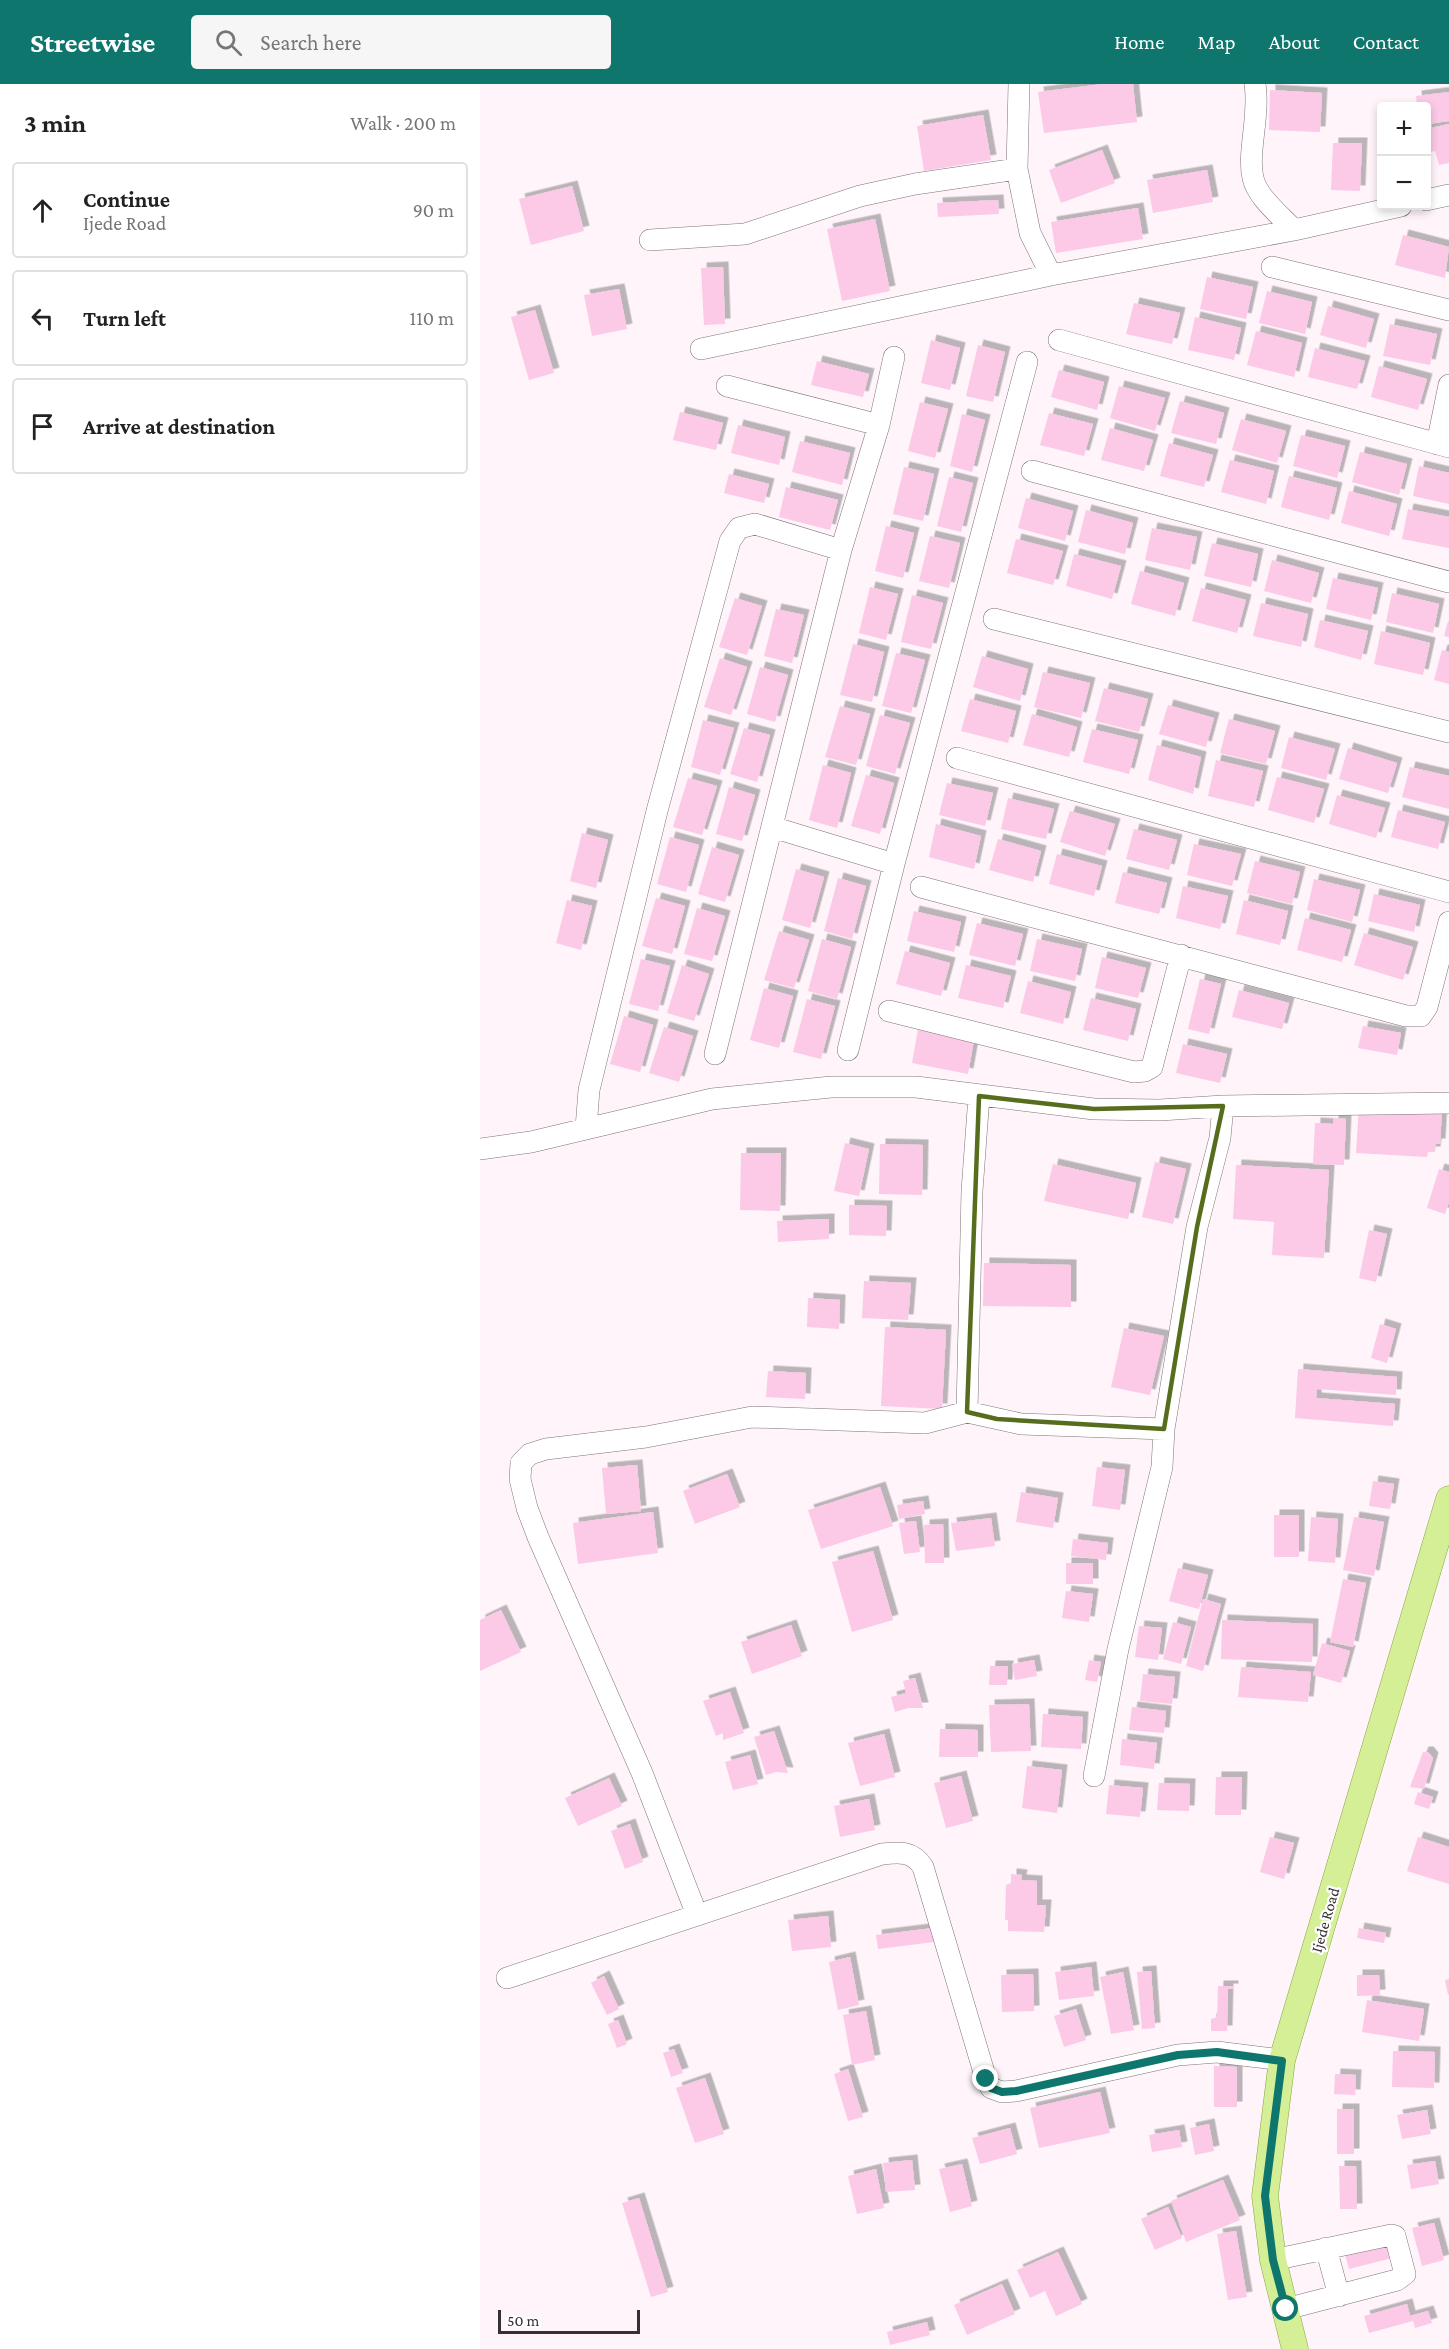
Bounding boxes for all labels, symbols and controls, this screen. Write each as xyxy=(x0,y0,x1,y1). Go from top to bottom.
search box xyxy=(191,15,611,69)
icon: search xyxy=(212,26,245,59)
text: Streetwise xyxy=(30,27,155,58)
text: Search here xyxy=(260,30,361,55)
text: Home xyxy=(1114,30,1164,54)
text: Map xyxy=(1197,30,1236,54)
text: About xyxy=(1269,30,1320,54)
text: Contact xyxy=(1353,30,1419,54)
map controls xyxy=(1377,102,1431,210)
button: + xyxy=(1377,102,1431,156)
text: 3 min xyxy=(24,109,86,138)
text: Walk · 200 m xyxy=(350,112,456,134)
button: − xyxy=(1377,156,1431,210)
text: Continue xyxy=(83,187,170,212)
icon: ahead xyxy=(26,194,59,227)
text: 90 m xyxy=(413,199,454,221)
text: Ijede Road xyxy=(83,212,166,234)
icon: left xyxy=(26,302,59,335)
text: Turn left xyxy=(83,306,166,331)
text: 110 m xyxy=(410,307,454,329)
icon: arrive xyxy=(26,410,59,443)
text: Arrive at destination xyxy=(83,414,275,439)
street label: Ijede Road xyxy=(1308,1885,1343,1955)
route end xyxy=(972,2065,998,2091)
route start xyxy=(1272,2295,1298,2321)
scale bar xyxy=(498,2307,640,2334)
text: 50 m xyxy=(507,2312,539,2329)

